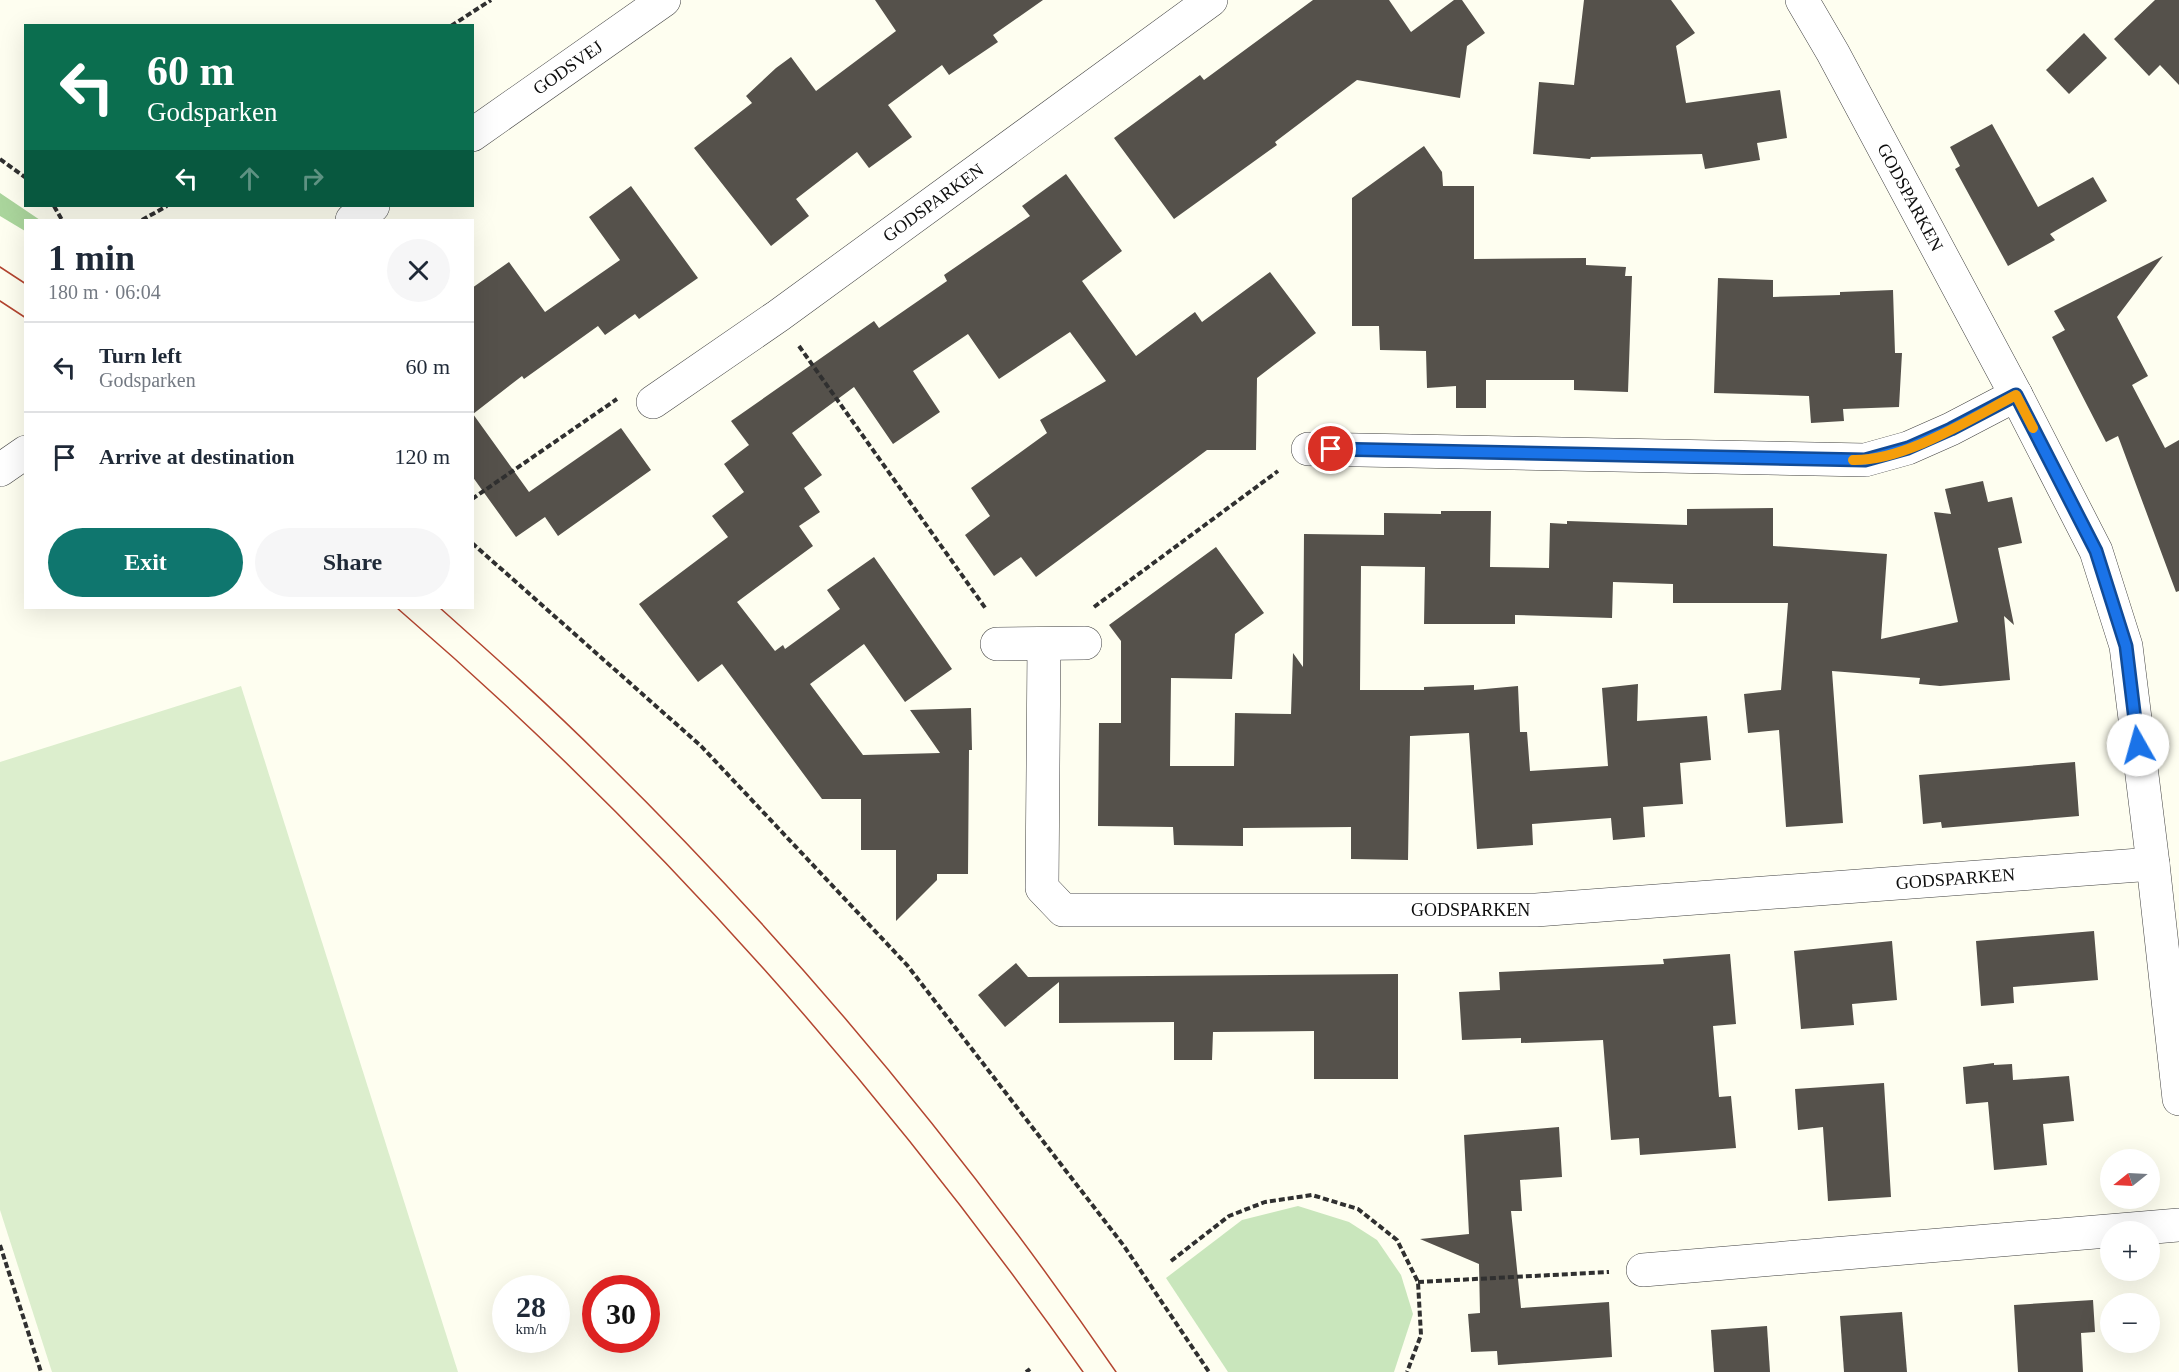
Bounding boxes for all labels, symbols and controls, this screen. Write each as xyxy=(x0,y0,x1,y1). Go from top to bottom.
street label: GODSVEJ xyxy=(529,37,606,99)
icon: left xyxy=(48,48,126,126)
text: 60 m xyxy=(147,48,235,94)
text: Godsparken xyxy=(147,97,277,127)
street label: GODSPARKEN xyxy=(1873,140,1947,255)
street label: GODSPARKEN xyxy=(879,159,987,246)
icon: left xyxy=(170,162,203,195)
icon: ahead xyxy=(233,162,266,195)
icon: right xyxy=(296,162,329,195)
text: 1 min xyxy=(48,238,135,278)
button: close xyxy=(387,239,450,302)
text: 180 m · 06:04 xyxy=(48,281,161,303)
text: Turn left xyxy=(99,343,182,368)
icon: left xyxy=(48,351,81,384)
text: 60 m xyxy=(405,354,450,379)
text: Godsparken xyxy=(99,369,196,391)
pin xyxy=(1305,423,1356,474)
icon: arrive xyxy=(1314,432,1347,465)
icon: arrive xyxy=(48,441,81,474)
text: Arrive at destination xyxy=(99,444,295,469)
text: 120 m xyxy=(394,444,450,469)
button: Exit xyxy=(48,528,243,597)
button: Share xyxy=(255,528,450,597)
position arrow xyxy=(2106,713,2170,777)
street label: GODSPARKEN xyxy=(1895,864,2016,893)
street label: GODSPARKEN xyxy=(1411,900,1530,920)
north arrow xyxy=(2100,1149,2160,1209)
map controls xyxy=(2100,1149,2160,1353)
button: + xyxy=(2100,1221,2160,1281)
speed limit sign: 30 xyxy=(582,1275,660,1353)
text: 28 xyxy=(516,1290,546,1323)
button: − xyxy=(2100,1293,2160,1353)
text: km/h xyxy=(516,1321,546,1337)

